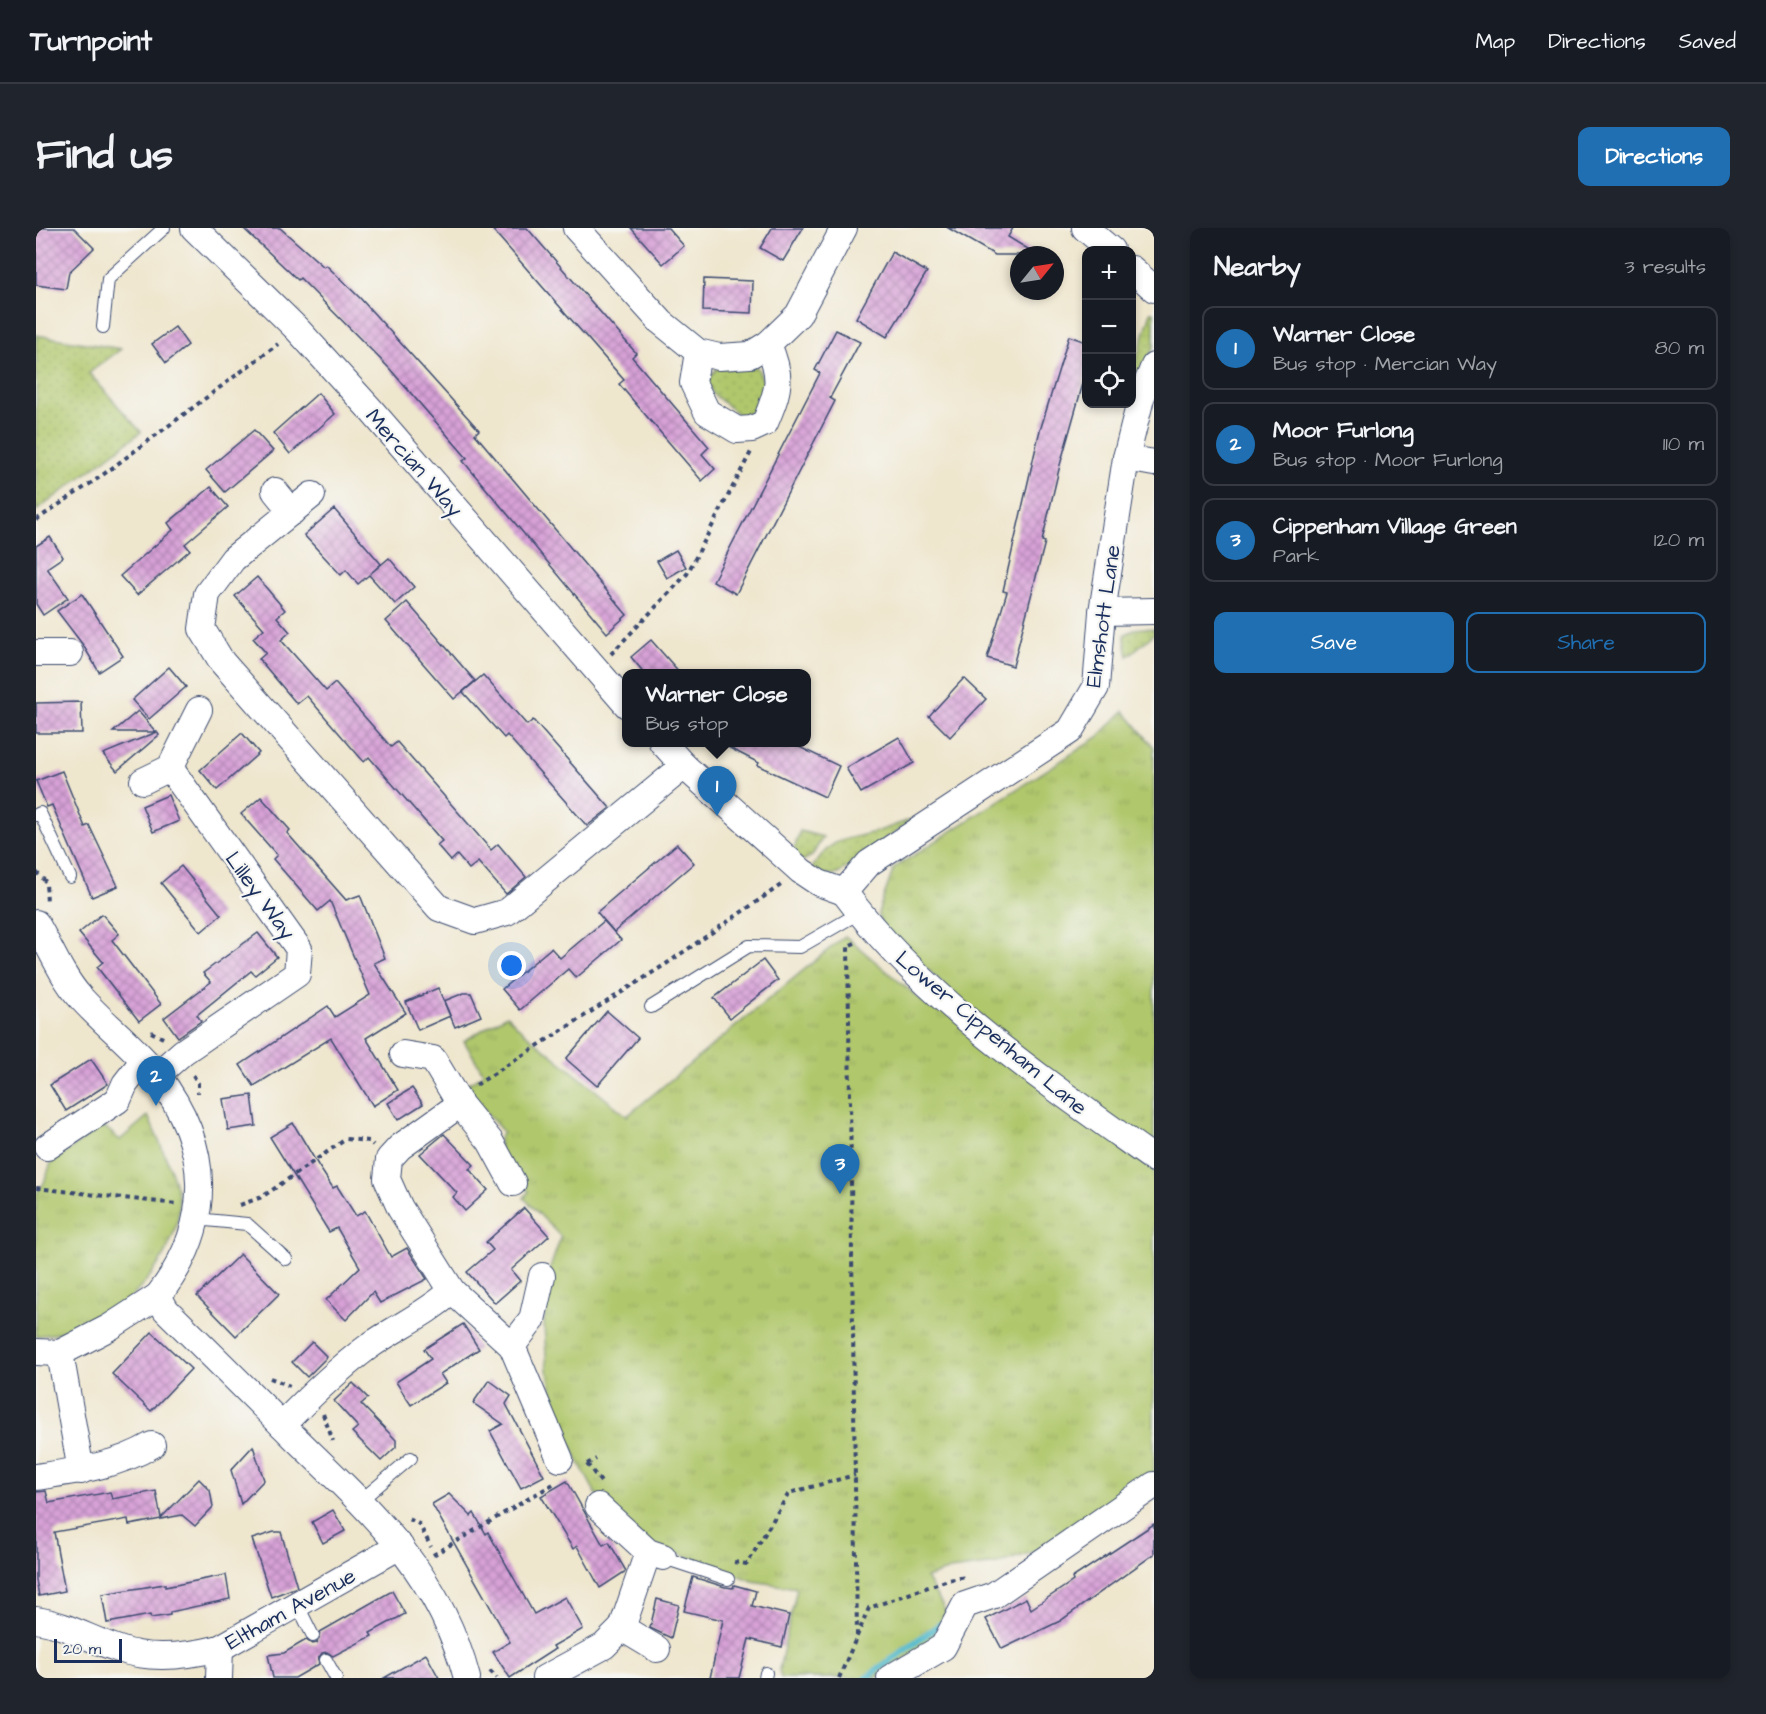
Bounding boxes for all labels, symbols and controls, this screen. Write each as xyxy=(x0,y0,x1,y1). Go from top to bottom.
text: Turnpoint xyxy=(30,22,152,61)
text: Map xyxy=(1475,27,1515,56)
text: Directions xyxy=(1548,27,1646,56)
text: Saved xyxy=(1679,27,1736,56)
text: Find us xyxy=(36,127,173,185)
button: Directions xyxy=(1578,127,1730,186)
north arrow xyxy=(1010,246,1064,300)
map controls xyxy=(1082,246,1136,408)
button: + xyxy=(1082,246,1136,300)
text: Nearby xyxy=(1214,249,1301,285)
text: 3 results xyxy=(1624,253,1706,281)
button: − xyxy=(1082,300,1136,354)
text: Warner Close xyxy=(1273,319,1415,350)
text: 1 xyxy=(1234,334,1237,362)
text: 80 m xyxy=(1655,334,1704,362)
text: Bus stop · Mercian Way xyxy=(1273,350,1497,378)
button: locate xyxy=(1082,354,1136,408)
street label: Mercian Way xyxy=(357,402,470,525)
text: Moor Furlong xyxy=(1273,415,1414,446)
text: 2 xyxy=(1230,430,1241,458)
text: 110 m xyxy=(1663,430,1704,458)
text: Bus stop · Moor Furlong xyxy=(1273,446,1503,474)
text: Cippenham Village Green xyxy=(1273,511,1517,542)
text: 3 xyxy=(1230,526,1241,554)
text: 120 m xyxy=(1654,526,1704,554)
text: Park xyxy=(1273,542,1319,570)
street label: Elmshott Lane xyxy=(1078,543,1129,690)
button: Save xyxy=(1214,612,1454,673)
button: Share xyxy=(1466,612,1706,673)
popup xyxy=(622,669,811,747)
text: Warner Close xyxy=(645,679,788,710)
text: Bus stop xyxy=(645,710,728,738)
pin: 1 xyxy=(698,766,736,816)
street label: Lilley Way xyxy=(216,845,302,947)
street label: Lower Cippenham Lane xyxy=(888,944,1094,1123)
your location xyxy=(497,951,526,980)
pin: 2 xyxy=(136,1056,176,1106)
pin: 3 xyxy=(820,1144,860,1194)
street label: Eltham Avenue xyxy=(220,1561,362,1658)
scale bar xyxy=(54,1636,122,1664)
text: 20 m xyxy=(63,1638,101,1660)

